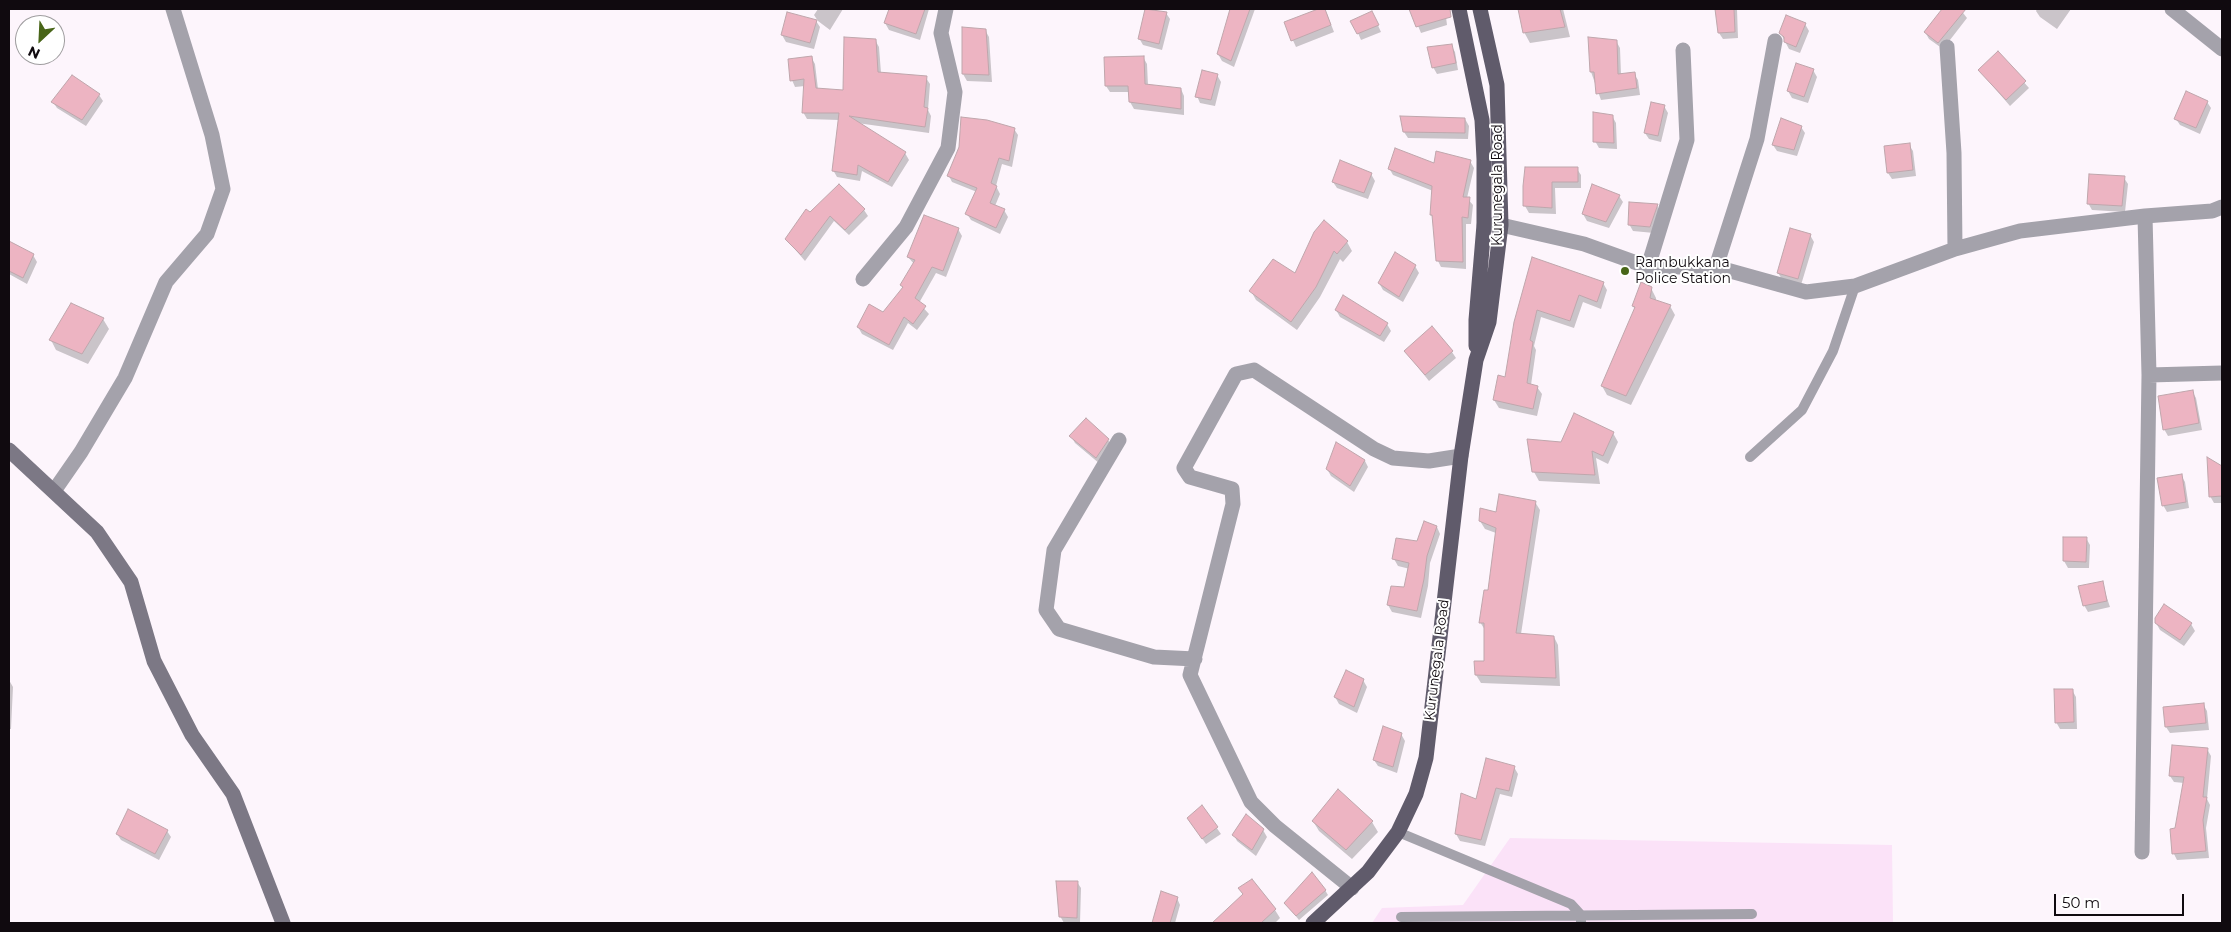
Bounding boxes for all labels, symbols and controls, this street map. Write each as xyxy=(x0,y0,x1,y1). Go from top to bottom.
north arrow xyxy=(15,15,65,65)
text: N xyxy=(25,42,43,63)
street label: Kurunegala Road xyxy=(1490,124,1506,246)
place label: Rambukkana Police Station xyxy=(1635,255,1731,288)
marker: Rambukkana Police Station xyxy=(1619,265,1631,277)
street label: Kurunegala Road xyxy=(1421,598,1453,722)
scale bar xyxy=(2056,884,2186,916)
text: 50 m xyxy=(2062,893,2100,912)

